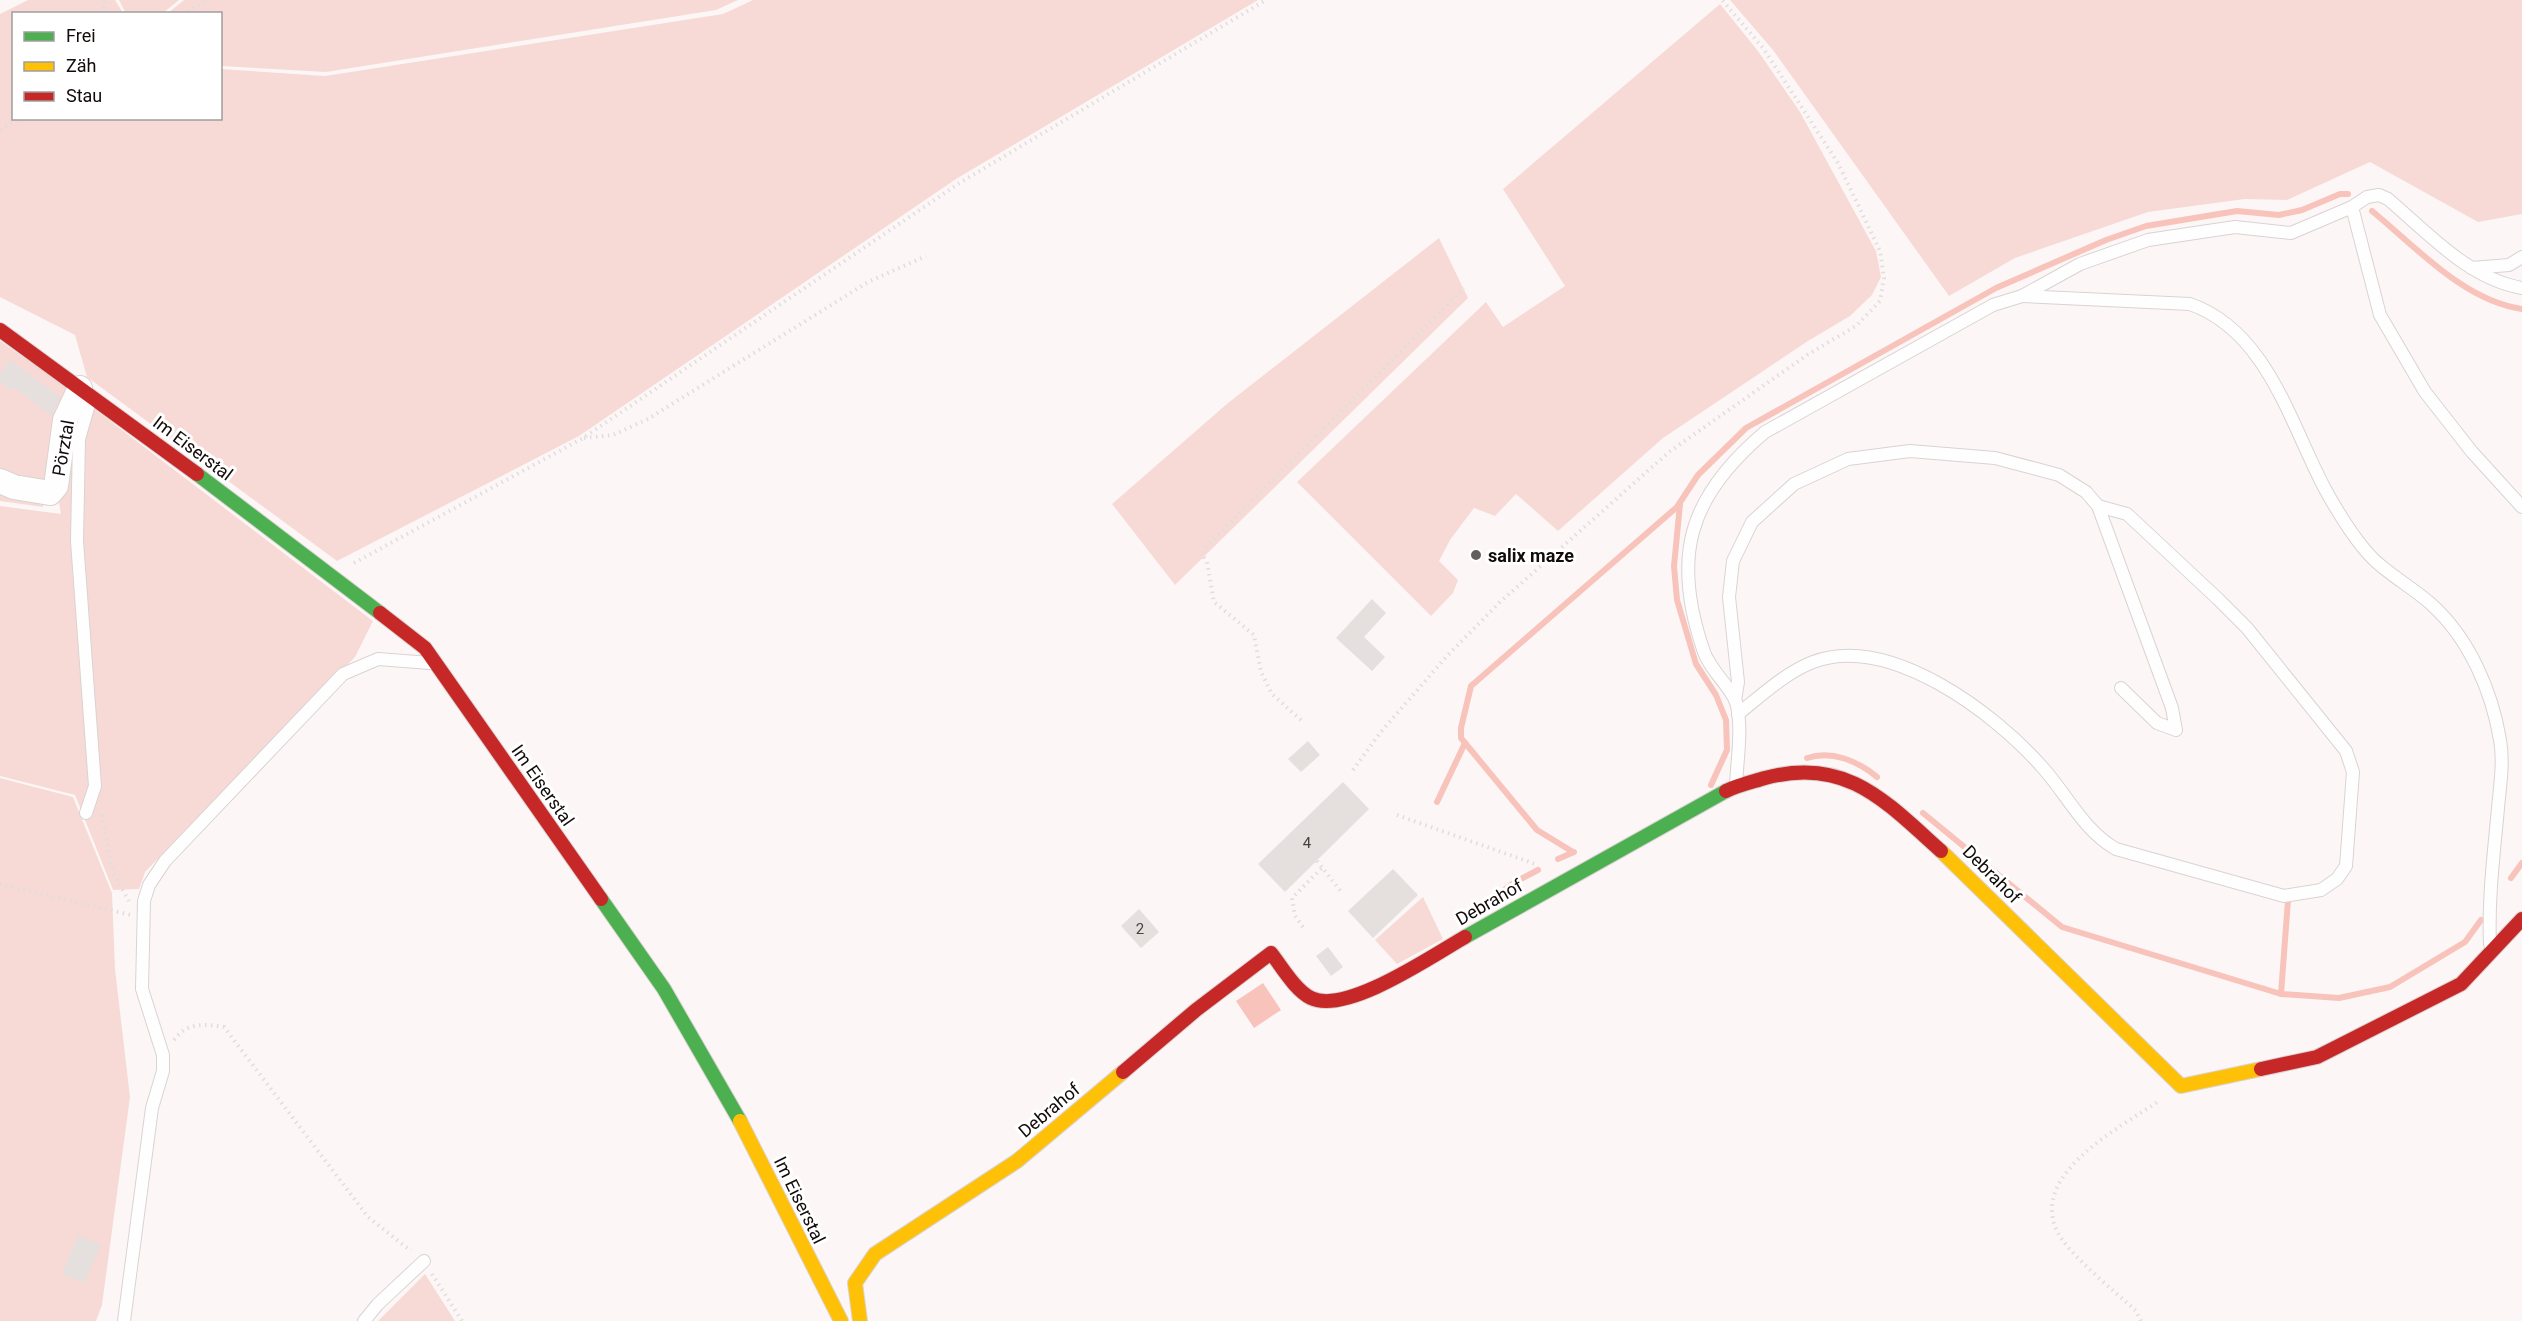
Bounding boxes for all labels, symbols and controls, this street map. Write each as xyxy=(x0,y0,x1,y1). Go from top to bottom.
legend xyxy=(12,12,222,120)
text: Frei xyxy=(66,25,96,46)
text: Zäh xyxy=(66,55,97,76)
text: Stau xyxy=(66,85,102,106)
street label: Im Eiserstal xyxy=(149,411,237,485)
street label: Pörztal xyxy=(48,418,78,478)
place label: salix maze xyxy=(1488,545,1574,566)
marker: salix maze xyxy=(1469,548,1483,562)
street label: Im Eiserstal xyxy=(507,740,579,830)
house number: 4 xyxy=(1303,834,1312,852)
street label: Debrahof xyxy=(1959,841,2026,908)
street label: Debrahof xyxy=(1452,874,1527,929)
house number: 2 xyxy=(1136,920,1144,938)
street label: Debrahof xyxy=(1014,1078,1084,1142)
street label: Im Eiserstal xyxy=(770,1153,830,1247)

